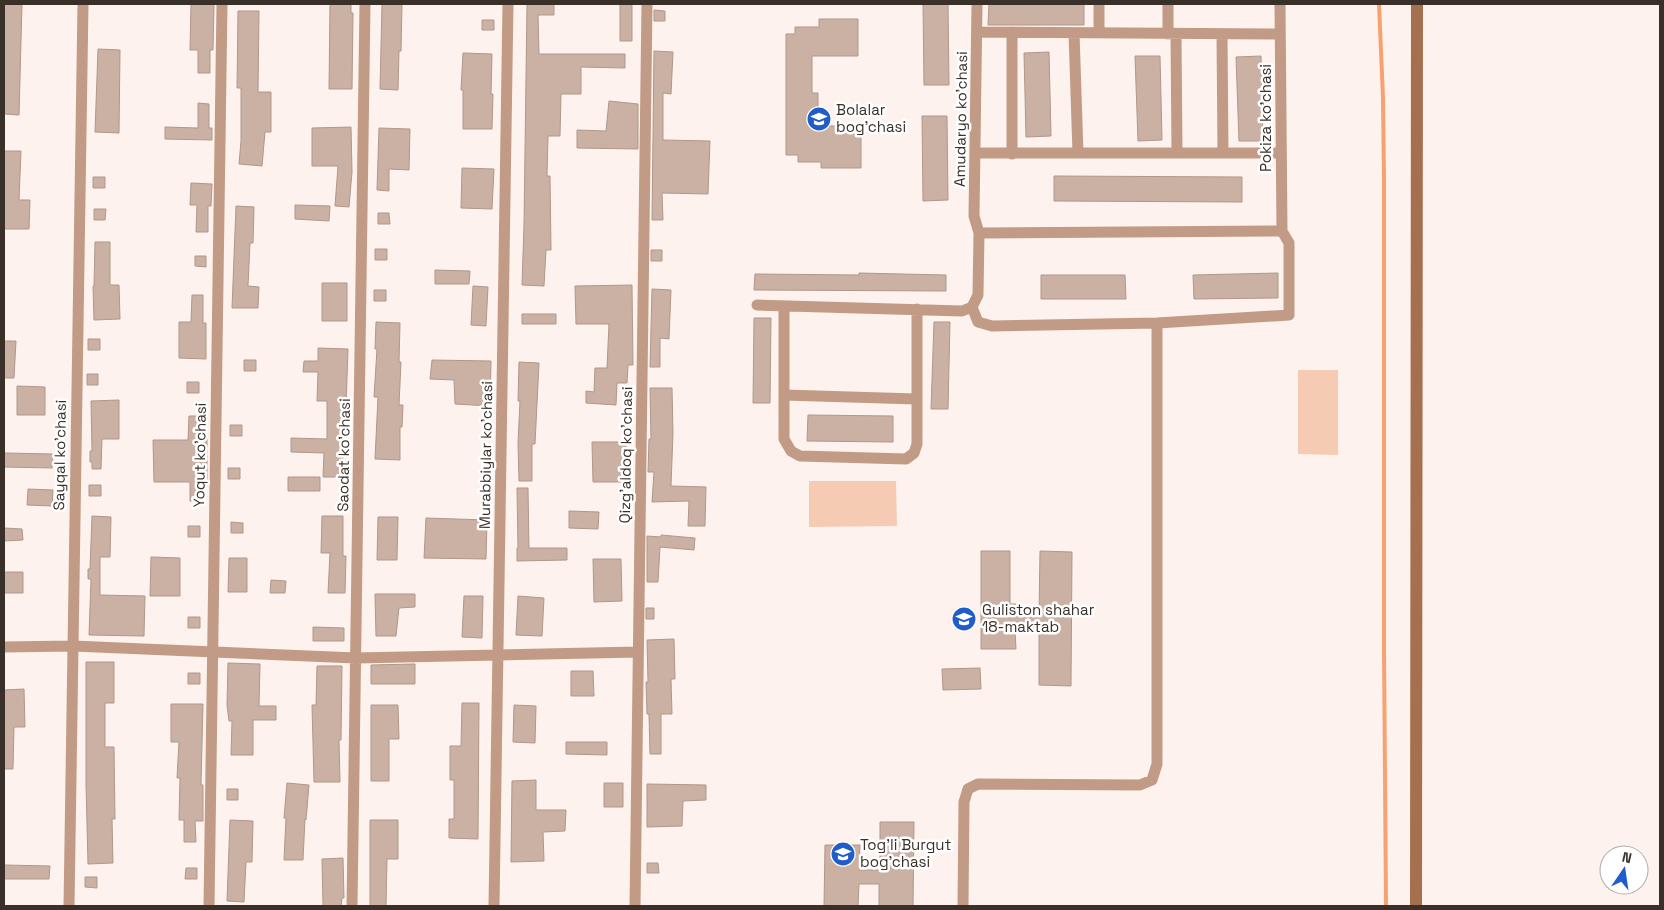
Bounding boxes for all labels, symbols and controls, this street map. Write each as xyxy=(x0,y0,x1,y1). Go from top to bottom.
street label: Amudaryo ko'chasi xyxy=(950,51,971,187)
street label: Pokiza ko'chasi xyxy=(1256,64,1275,172)
place label: Bolalar bog'chasi xyxy=(836,100,906,136)
school or university icon: Bolalar bog'chasi xyxy=(806,106,832,132)
street label: Murabbiylar ko'chasi xyxy=(475,381,496,529)
street label: Qizg'aldoq ko'chasi xyxy=(615,386,636,524)
street label: Saodat ko'chasi xyxy=(333,398,354,512)
street label: Sayqal ko'chasi xyxy=(49,399,70,510)
street label: Yoqut ko'chasi xyxy=(189,402,210,508)
place label: Guliston shahar 18-maktab xyxy=(982,600,1095,636)
school or university icon: Guliston shahar 18-maktab xyxy=(951,606,977,632)
place label: Tog'li Burgut bog'chasi xyxy=(860,835,951,871)
school or university icon: Tog'li Burgut bog'chasi xyxy=(830,841,856,867)
north arrow xyxy=(1599,845,1649,895)
text: N xyxy=(1620,848,1634,867)

